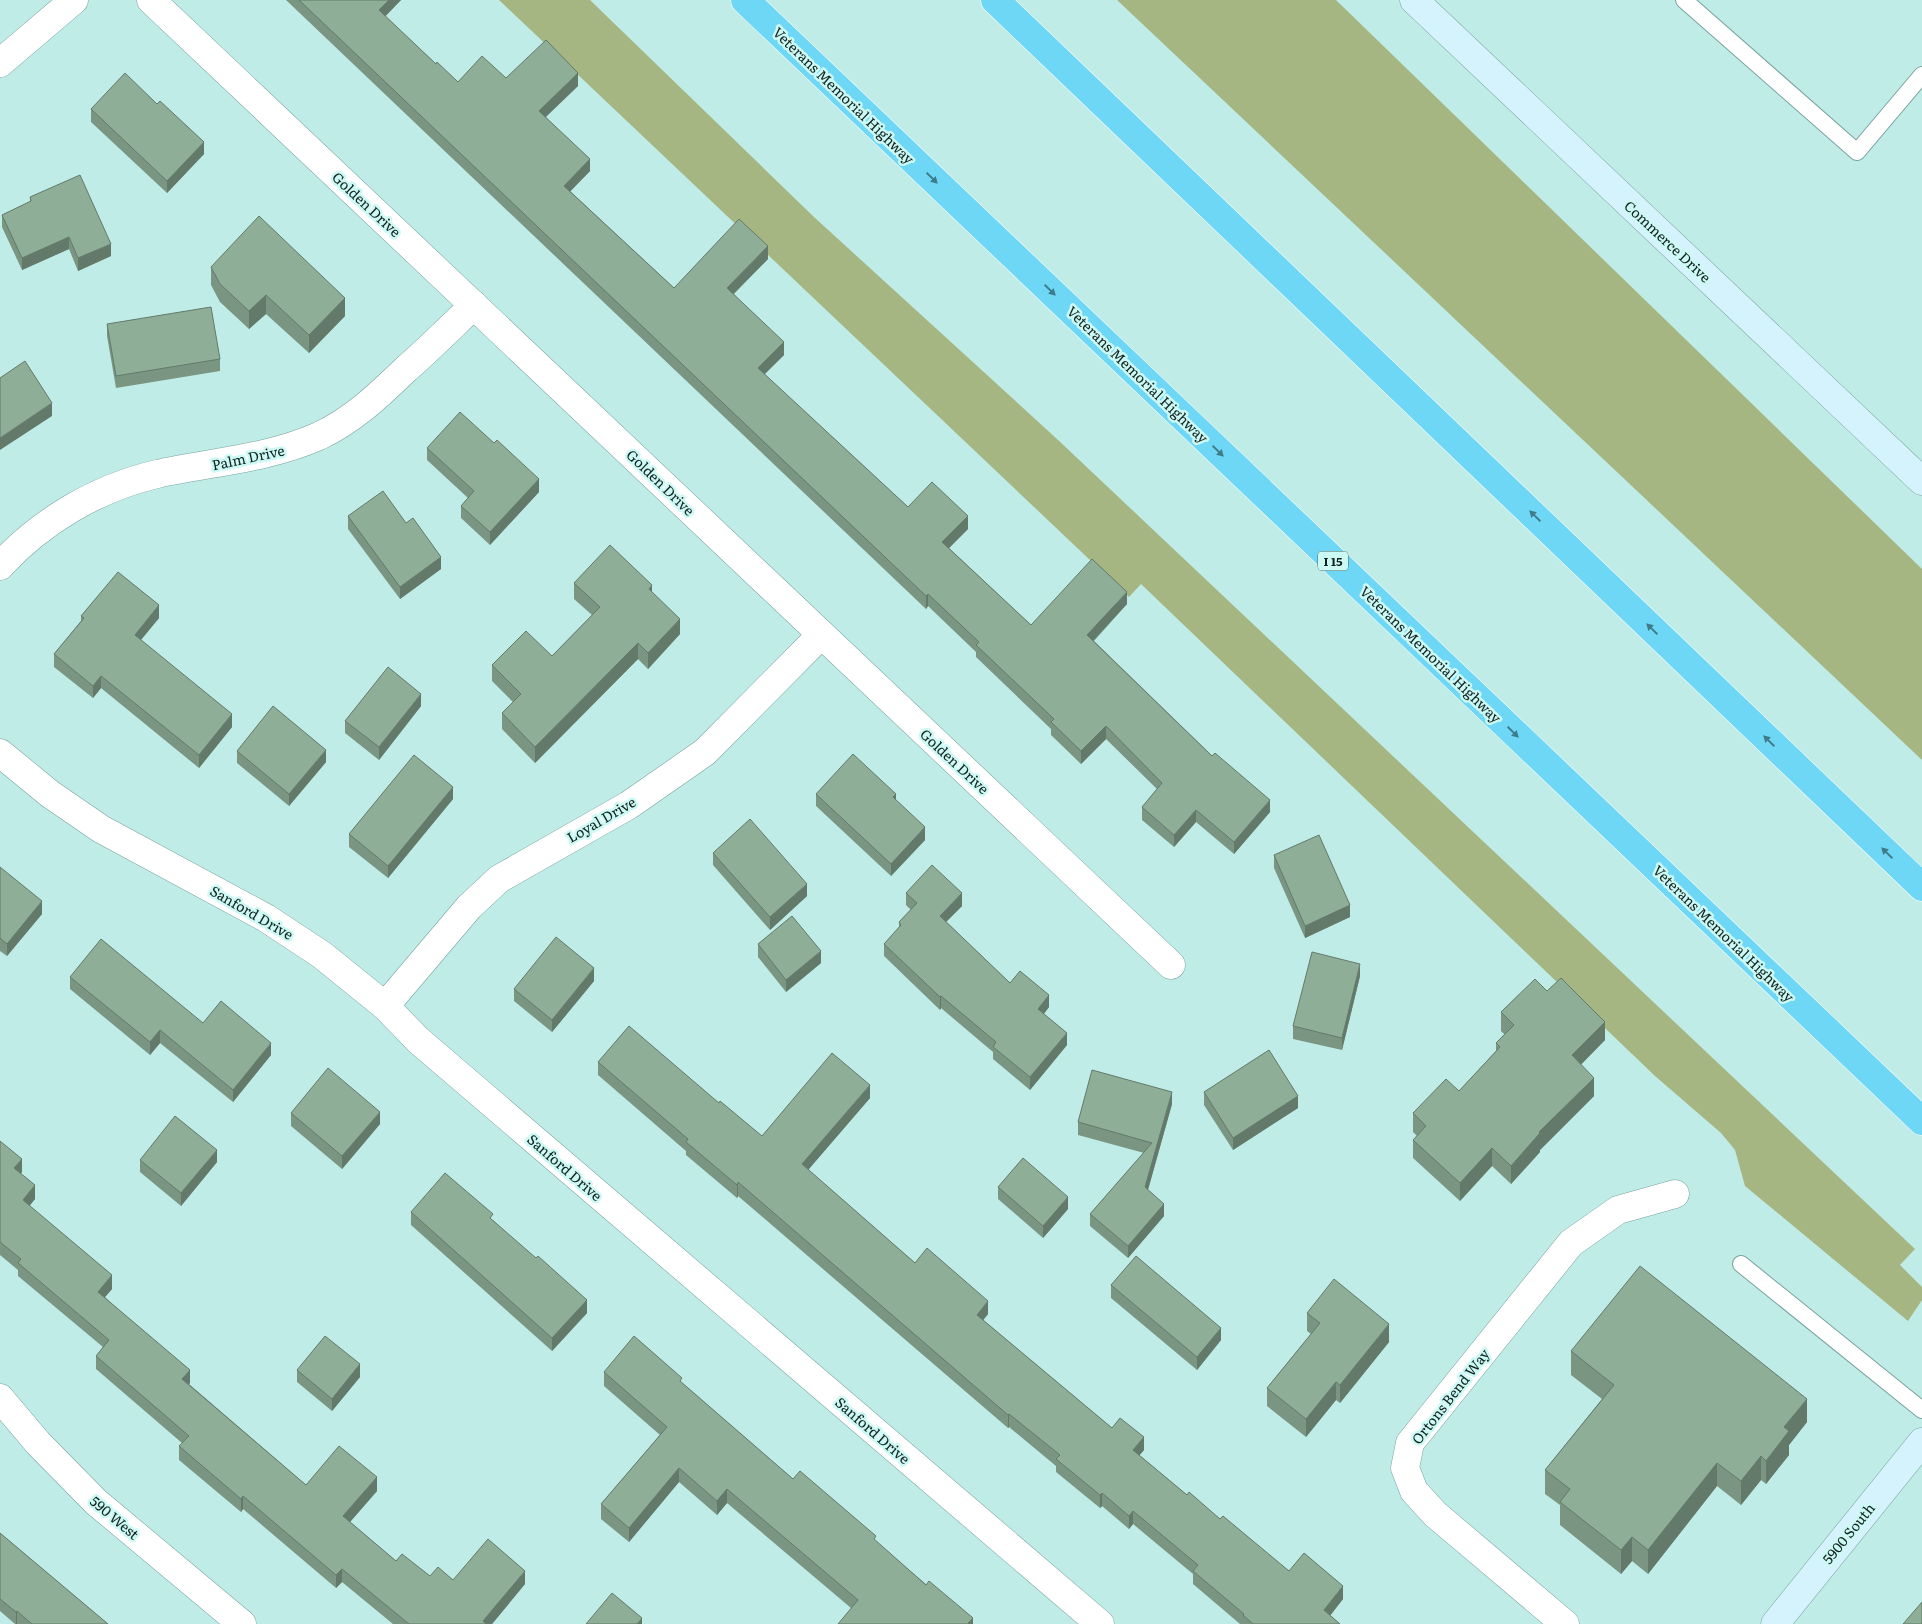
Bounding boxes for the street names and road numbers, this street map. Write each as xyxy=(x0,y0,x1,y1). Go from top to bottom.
street label: Veterans Memorial Highway xyxy=(769,22,920,169)
street label: Golden Drive xyxy=(328,167,406,241)
street label: Commerce Drive xyxy=(1620,195,1716,287)
street label: Veterans Memorial Highway xyxy=(1063,301,1214,448)
street label: Palm Drive xyxy=(210,440,286,474)
street label: Golden Drive xyxy=(623,444,699,520)
road number: I 15 xyxy=(1318,552,1348,570)
street label: Veterans Memorial Highway xyxy=(1356,581,1507,728)
street label: Golden Drive xyxy=(916,724,994,798)
street label: Loyal Drive xyxy=(563,791,639,847)
street label: Veterans Memorial Highway xyxy=(1649,860,1800,1007)
street label: Sanford Drive xyxy=(207,880,297,944)
street label: Sanford Drive xyxy=(523,1129,607,1205)
street label: Ortons Bend Way xyxy=(1406,1343,1494,1448)
street label: Sanford Drive xyxy=(831,1392,915,1468)
street label: 590 West xyxy=(86,1491,144,1544)
street label: 5900 South xyxy=(1817,1498,1879,1568)

